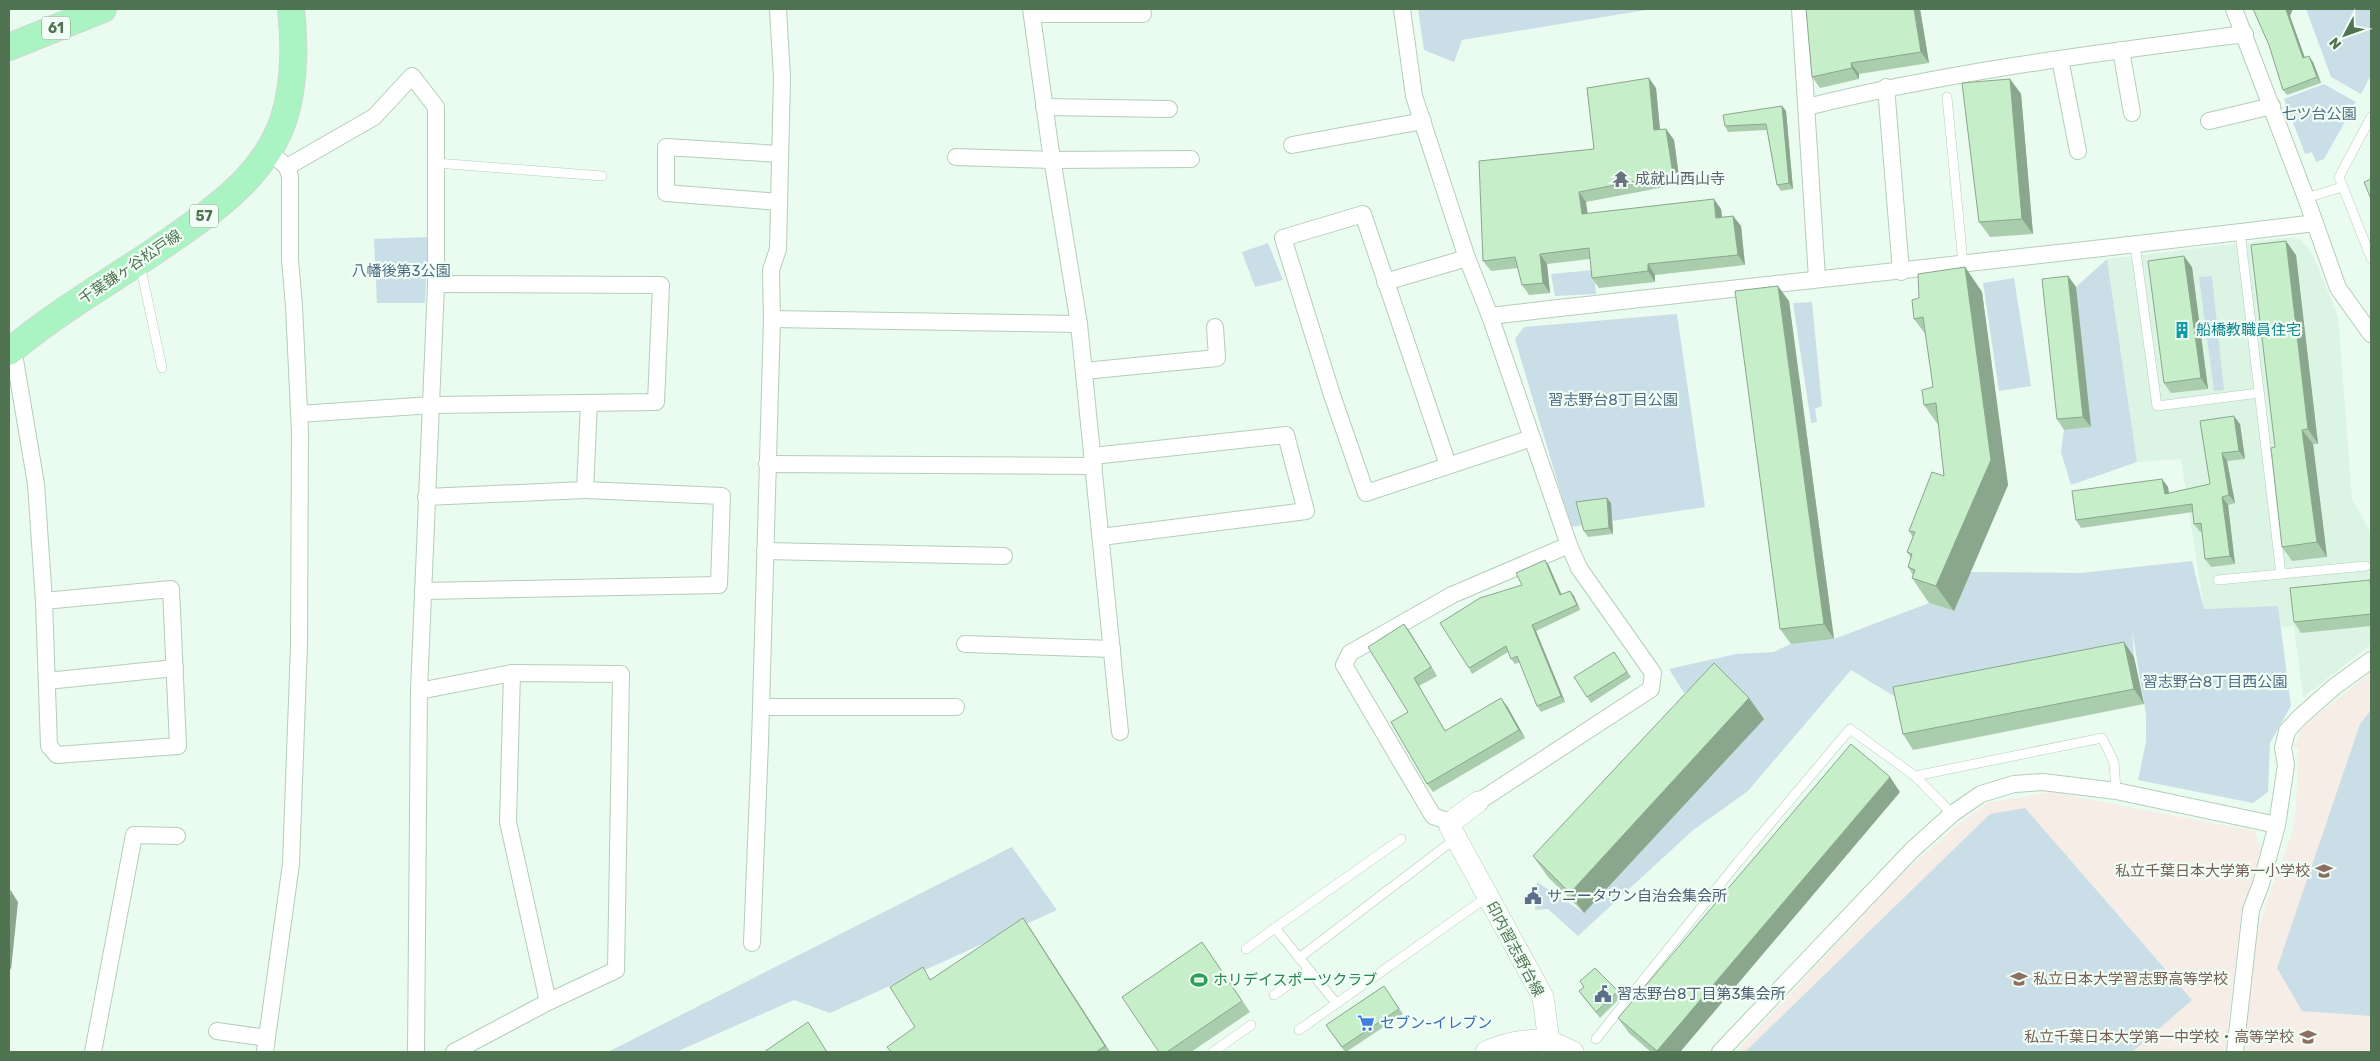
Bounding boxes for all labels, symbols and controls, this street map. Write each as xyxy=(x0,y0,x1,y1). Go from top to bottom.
north arrow xyxy=(2320,10,2370,60)
road number: 61 xyxy=(42,16,70,40)
text: N xyxy=(2326,34,2345,53)
park label: 七ツ台公園 xyxy=(2281,105,2357,123)
temple icon: 成就山西山寺 xyxy=(1611,169,1631,189)
place label: 成就山西山寺 xyxy=(1635,170,1725,188)
road number: 57 xyxy=(190,205,218,228)
street label: 千葉鎌ヶ谷松戸線 xyxy=(75,226,185,308)
park label: 八幡後第3公園 xyxy=(351,262,451,280)
building icon: 船橋教職員住宅 xyxy=(2172,320,2192,340)
place label: 船橋教職員住宅 xyxy=(2196,321,2301,339)
park label: 習志野台8丁目公園 xyxy=(1548,391,1678,409)
park label: 習志野台8丁目西公園 xyxy=(2143,673,2287,691)
school or university icon: 私立千葉日本大学第一小学校 xyxy=(2314,861,2334,881)
place label: 私立千葉日本大学第一小学校 xyxy=(2115,862,2310,880)
public building icon: サニータウン自治会集会所 xyxy=(1523,886,1543,906)
place label: サニータウン自治会集会所 xyxy=(1547,887,1727,905)
street label: 印内習志野台線 xyxy=(1482,898,1548,1000)
school or university icon: 私立日本大学習志野高等学校 xyxy=(2009,969,2029,989)
sports icon: ホリデイスポーツクラブ xyxy=(1189,970,1209,990)
place label: 私立日本大学習志野高等学校 xyxy=(2033,970,2228,988)
place label: ホリデイスポーツクラブ xyxy=(1213,971,1377,989)
public building icon: 習志野台8丁目第3集会所 xyxy=(1593,984,1613,1004)
place label: 習志野台8丁目第3集会所 xyxy=(1617,985,1786,1003)
supermarket icon: セブン-イレブン xyxy=(1356,1013,1376,1033)
place label: セブン-イレブン xyxy=(1380,1014,1492,1032)
school or university icon: 私立千葉日本大学第一中学校・高等学校 xyxy=(2298,1027,2318,1047)
place label: 私立千葉日本大学第一中学校・高等学校 xyxy=(2024,1028,2294,1046)

